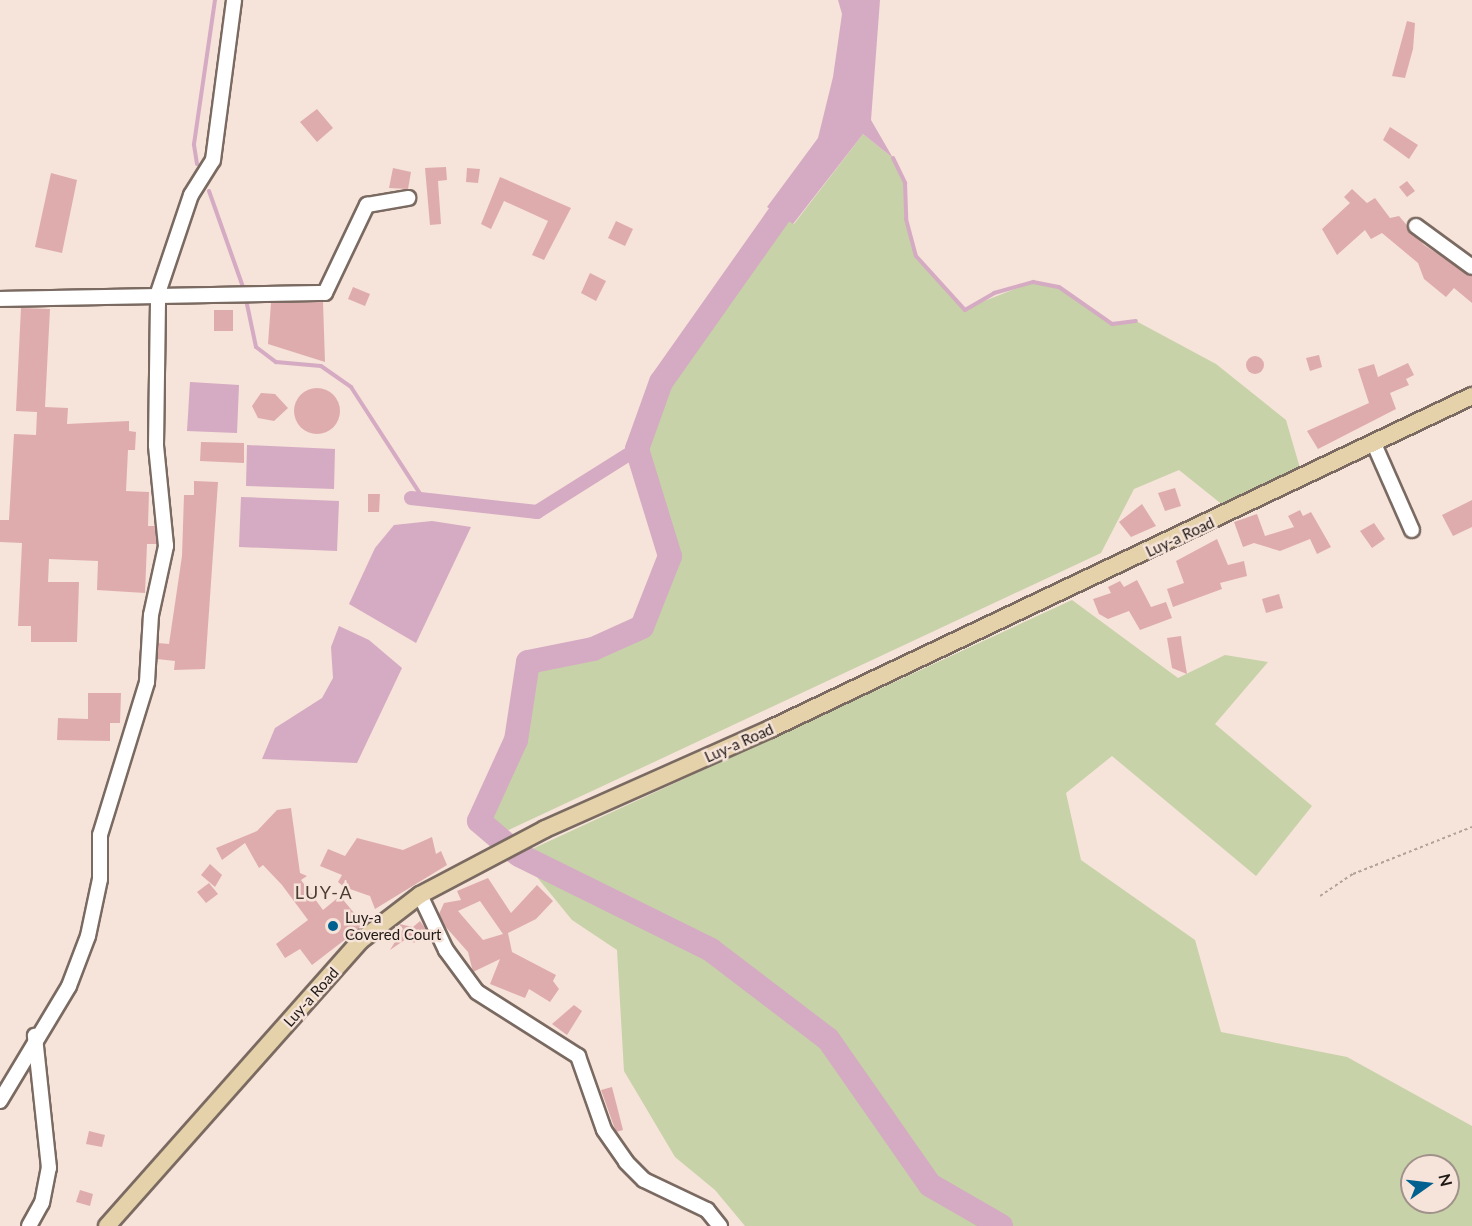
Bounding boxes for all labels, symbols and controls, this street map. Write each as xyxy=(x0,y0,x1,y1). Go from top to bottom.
street label: Luy-a Road xyxy=(1143,513,1217,561)
street label: Luy-a Road xyxy=(702,720,776,766)
district label: LUY-A xyxy=(295,881,353,903)
place label: Luy-a Covered Court xyxy=(345,908,442,943)
marker: Luy-a Covered Court xyxy=(326,919,340,933)
street label: Luy-a Road xyxy=(280,964,342,1030)
north arrow xyxy=(1400,1154,1460,1214)
text: N xyxy=(1435,1172,1457,1188)

